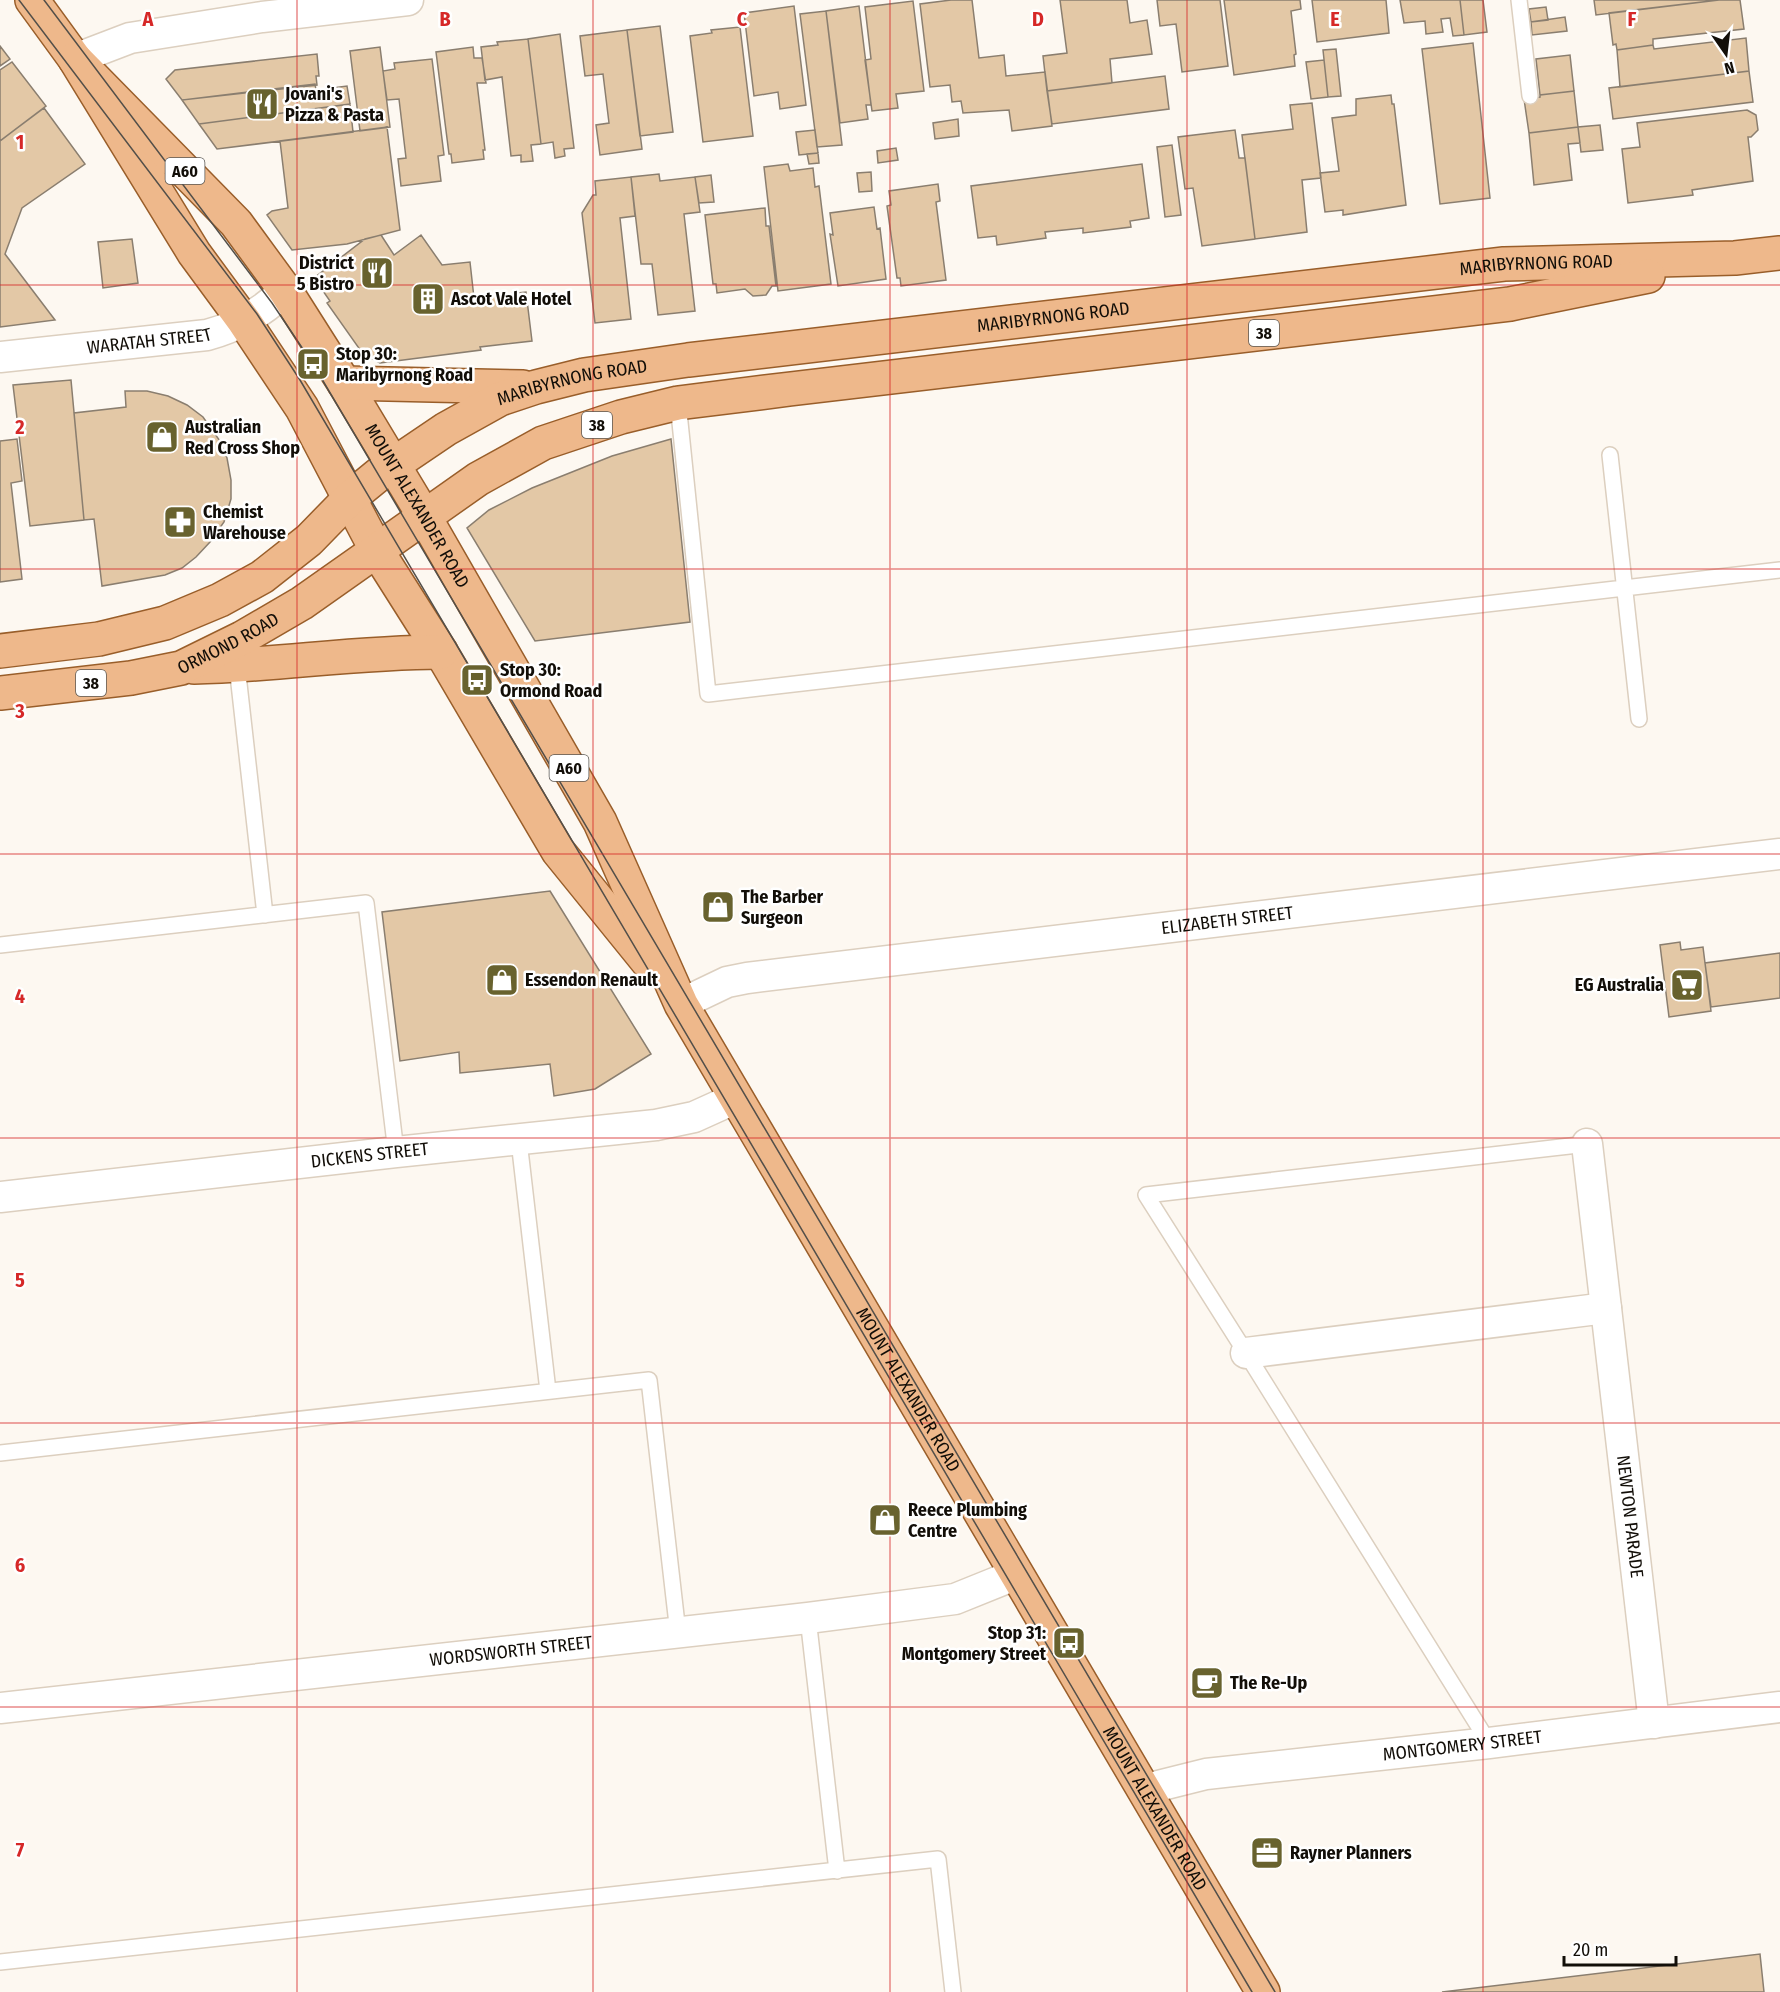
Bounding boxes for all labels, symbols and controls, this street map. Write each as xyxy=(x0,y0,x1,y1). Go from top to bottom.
text: A xyxy=(142,7,155,31)
text: B xyxy=(439,7,451,31)
text: C xyxy=(737,7,748,31)
text: D xyxy=(1032,7,1044,31)
text: E xyxy=(1330,7,1340,31)
text: F xyxy=(1628,7,1637,31)
north arrow xyxy=(1696,24,1756,84)
text: N xyxy=(1723,58,1736,78)
place label: Jovani's Pizza & Pasta xyxy=(284,83,384,126)
restaurant icon: Jovani's Pizza & Pasta xyxy=(244,86,280,122)
text: 1 xyxy=(16,130,24,154)
road number: A60 xyxy=(166,158,204,184)
street label: MARIBYRNONG ROAD xyxy=(1458,250,1613,280)
place label: District 5 Bistro xyxy=(297,252,355,295)
restaurant icon: District 5 Bistro xyxy=(359,255,395,291)
building icon: Ascot Vale Hotel xyxy=(410,281,446,317)
place label: Ascot Vale Hotel xyxy=(450,288,572,310)
street label: MARIBYRNONG ROAD xyxy=(976,297,1131,337)
road number: 38 xyxy=(1249,320,1279,346)
street label: WARATAH STREET xyxy=(86,323,215,359)
place label: Stop 30: Maribyrnong Road xyxy=(336,343,473,386)
bus stop icon: Stop 30: Maribyrnong Road xyxy=(295,346,331,382)
street label: MARIBYRNONG ROAD xyxy=(494,355,648,410)
road number: 38 xyxy=(582,412,612,438)
text: 2 xyxy=(14,415,25,439)
place label: Australian Red Cross Shop xyxy=(184,416,300,459)
shop icon: Australian Red Cross Shop xyxy=(144,419,180,455)
street label: MOUNT ALEXANDER ROAD xyxy=(360,420,474,592)
place label: Chemist Warehouse xyxy=(203,501,286,544)
pharmacy icon: Chemist Warehouse xyxy=(162,504,198,540)
street label: ORMOND ROAD xyxy=(174,608,283,679)
place label: Stop 30: Ormond Road xyxy=(500,659,602,702)
bus stop icon: Stop 30: Ormond Road xyxy=(459,662,495,698)
road number: 38 xyxy=(76,670,106,696)
text: 3 xyxy=(14,699,25,723)
road number: A60 xyxy=(550,755,588,781)
place label: The Barber Surgeon xyxy=(741,886,824,929)
shop icon: The Barber Surgeon xyxy=(700,889,736,925)
street label: ELIZABETH STREET xyxy=(1160,901,1295,939)
shop icon: Essendon Renault xyxy=(484,962,520,998)
supermarket icon: EG Australia xyxy=(1669,967,1705,1003)
place label: Essendon Renault xyxy=(525,969,659,991)
place label: EG Australia xyxy=(1575,974,1664,996)
text: 4 xyxy=(15,984,25,1008)
street label: DICKENS STREET xyxy=(310,1138,430,1173)
text: 5 xyxy=(15,1268,25,1292)
street label: MOUNT ALEXANDER ROAD xyxy=(851,1304,965,1476)
street label: NEWTON PARADE xyxy=(1612,1454,1648,1579)
place label: Reece Plumbing Centre xyxy=(908,1499,1027,1542)
shop icon: Reece Plumbing Centre xyxy=(867,1502,903,1538)
text: 6 xyxy=(15,1553,25,1577)
place label: Stop 31: Montgomery Street xyxy=(902,1622,1047,1665)
bus stop icon: Stop 31: Montgomery Street xyxy=(1051,1625,1087,1661)
street label: WORDSWORTH STREET xyxy=(428,1631,594,1671)
cafe icon: The Re-Up xyxy=(1189,1665,1225,1701)
place label: The Re-Up xyxy=(1230,1672,1307,1694)
street label: MOUNT ALEXANDER ROAD xyxy=(1098,1722,1212,1895)
street label: MONTGOMERY STREET xyxy=(1382,1725,1544,1766)
office icon: Rayner Planners xyxy=(1249,1835,1285,1871)
text: 7 xyxy=(16,1838,25,1862)
place label: Rayner Planners xyxy=(1290,1842,1412,1864)
scale bar xyxy=(1564,1929,1676,1967)
text: 20 m xyxy=(1573,1939,1608,1961)

